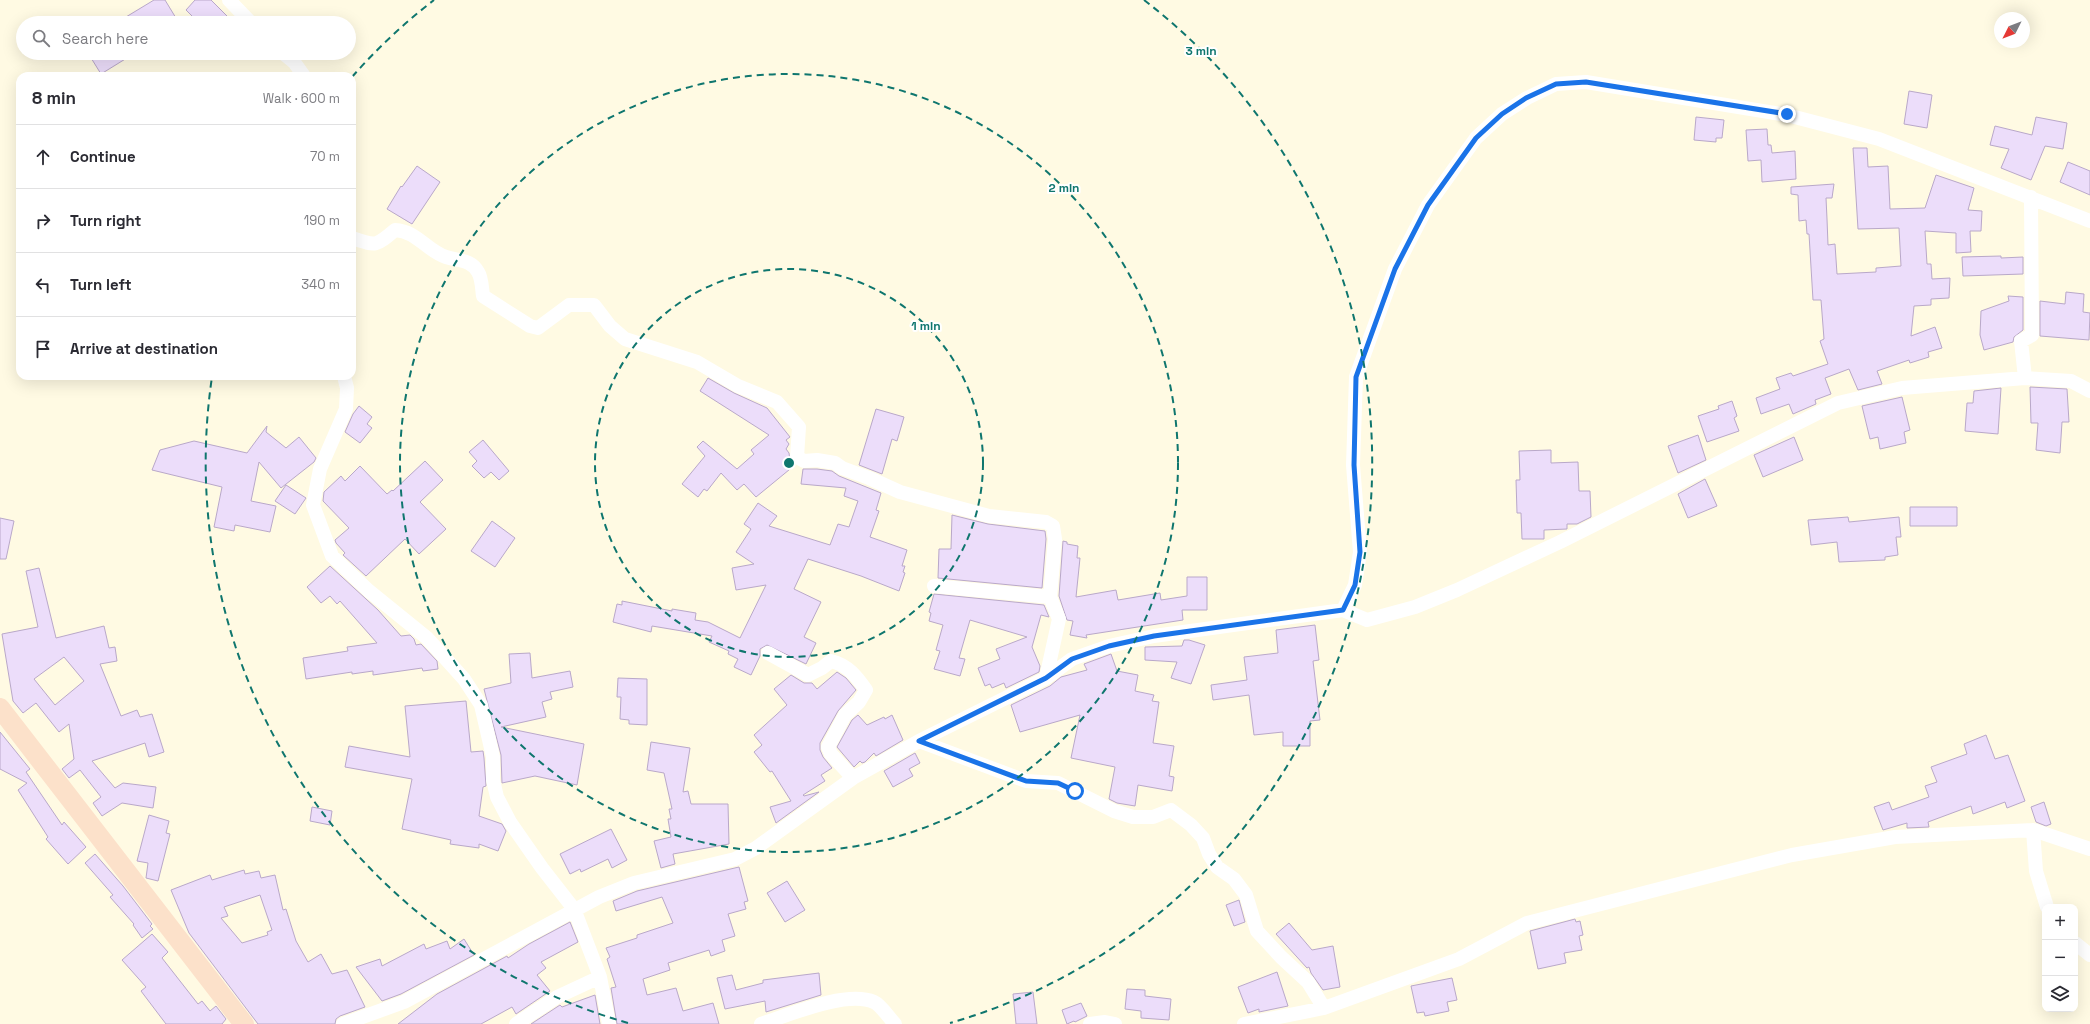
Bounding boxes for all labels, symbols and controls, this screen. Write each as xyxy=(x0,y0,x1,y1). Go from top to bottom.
north arrow xyxy=(1994,12,2030,48)
search box xyxy=(16,16,356,60)
icon: search xyxy=(30,27,52,49)
text: Search here xyxy=(62,29,148,48)
text: 3 min xyxy=(1185,43,1217,59)
text: 8 min xyxy=(32,87,76,109)
text: Walk · 600 m xyxy=(263,90,340,107)
route end xyxy=(1778,105,1796,123)
icon: ahead xyxy=(32,146,54,168)
text: Continue xyxy=(70,147,136,166)
text: 70 m xyxy=(310,148,340,165)
text: 2 min xyxy=(1048,180,1080,196)
icon: right xyxy=(32,210,54,232)
text: Turn right xyxy=(70,211,141,230)
text: 190 m xyxy=(304,212,340,229)
icon: left xyxy=(32,274,54,296)
text: Turn left xyxy=(70,275,132,294)
text: 340 m xyxy=(301,276,340,293)
text: 1 min xyxy=(911,318,941,334)
icon: arrive xyxy=(32,338,54,360)
text: Arrive at destination xyxy=(70,339,218,358)
centre of rings xyxy=(782,456,796,470)
route start xyxy=(1066,782,1084,800)
map controls xyxy=(2042,904,2078,1012)
button: + xyxy=(2042,904,2078,940)
button: − xyxy=(2042,940,2078,976)
button: layers xyxy=(2042,976,2078,1012)

